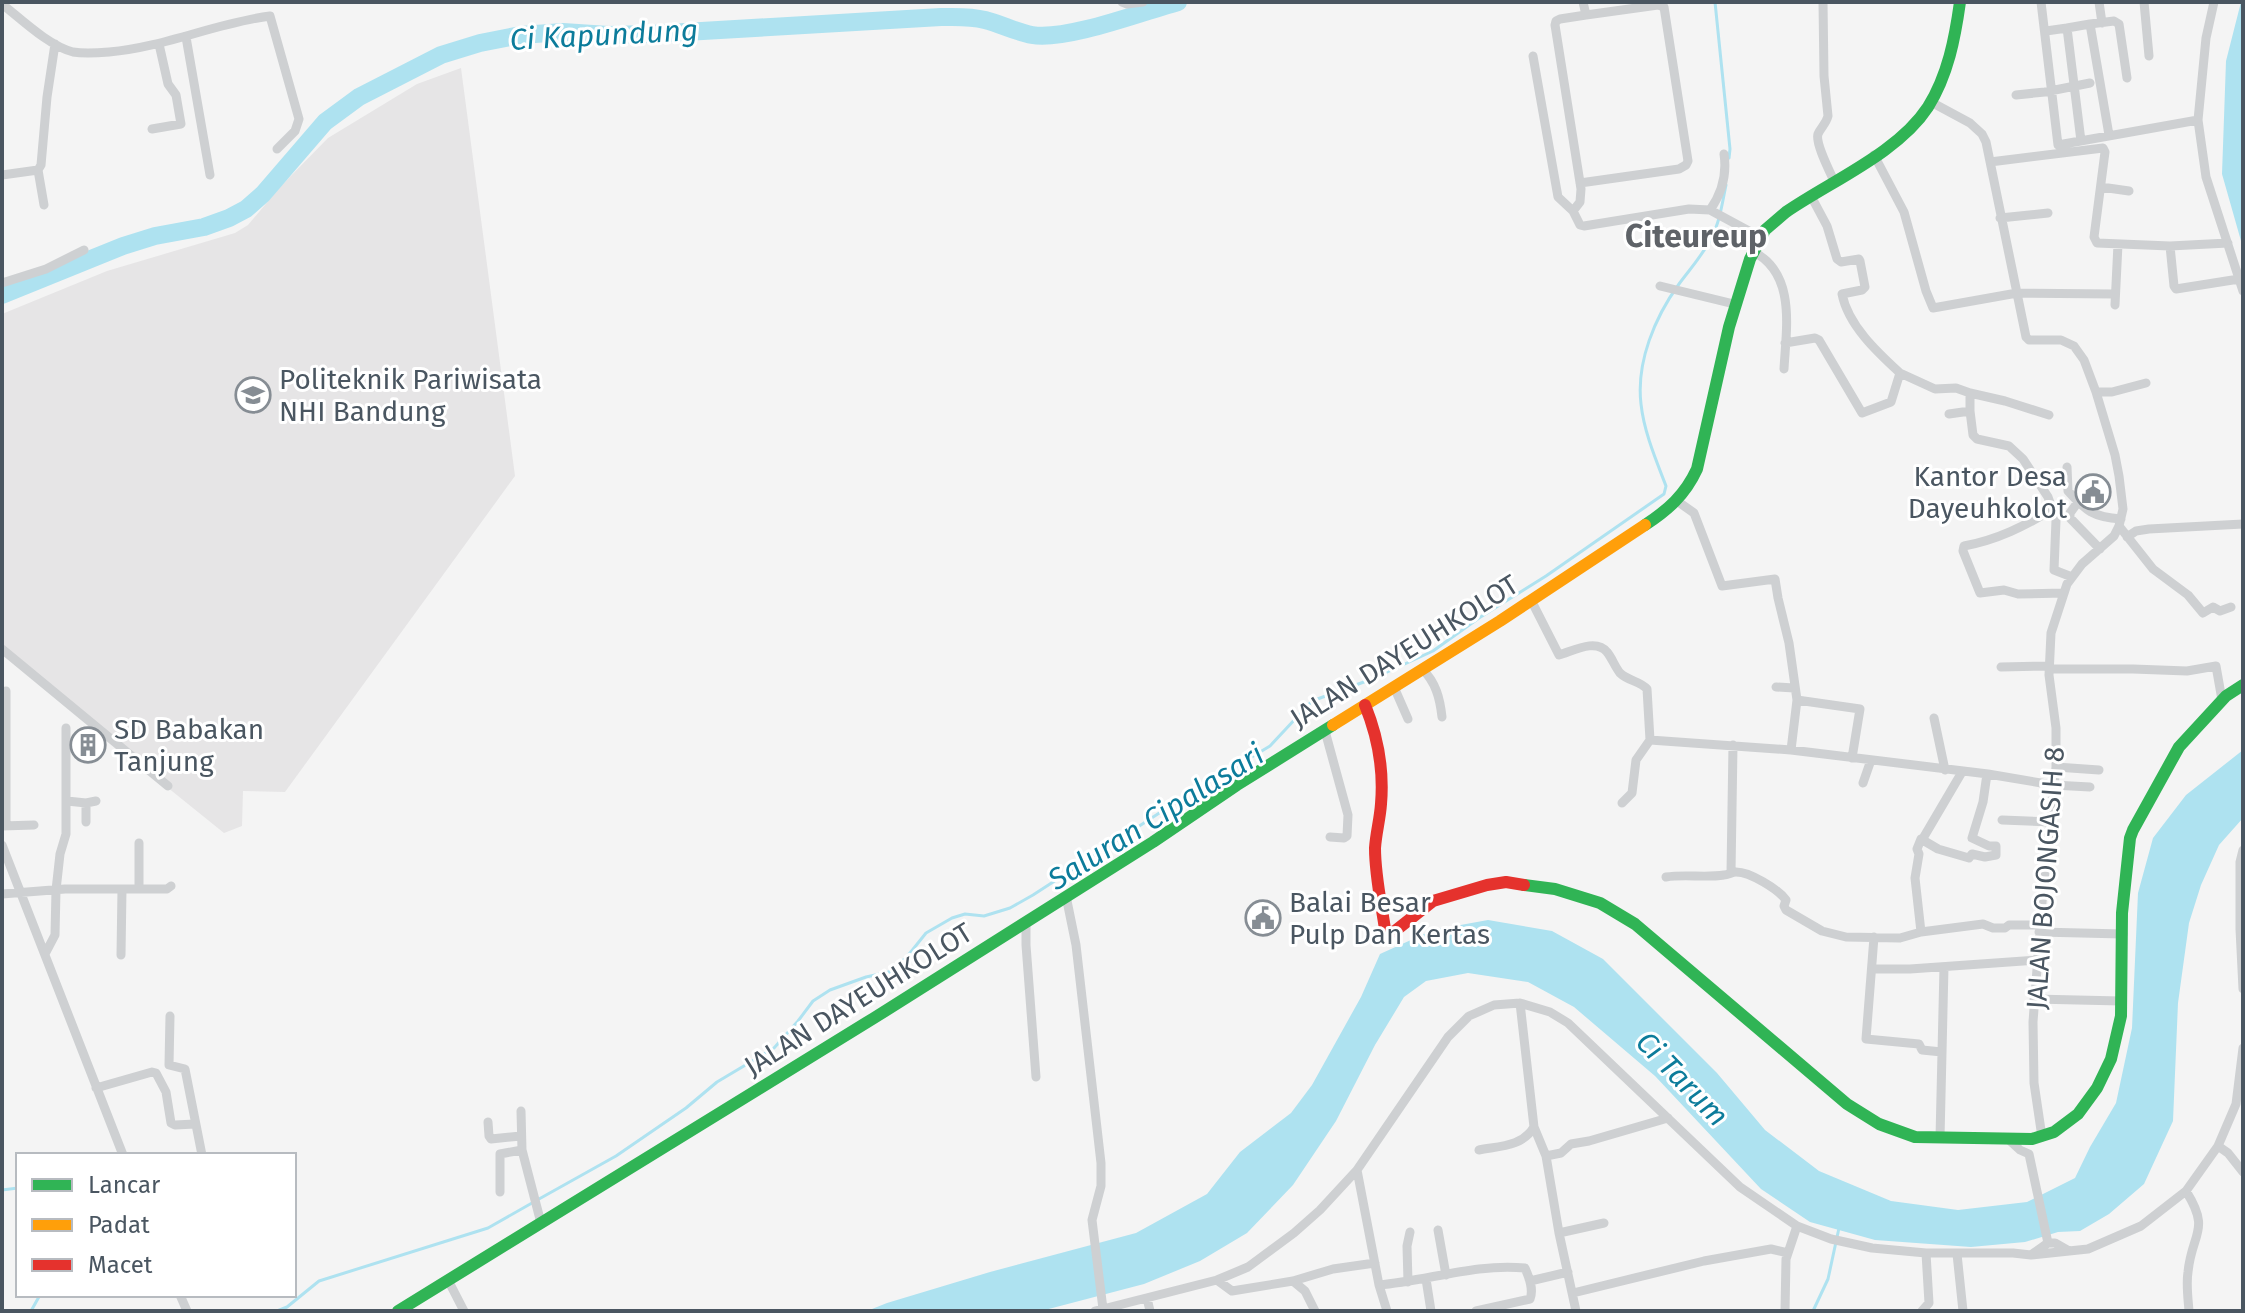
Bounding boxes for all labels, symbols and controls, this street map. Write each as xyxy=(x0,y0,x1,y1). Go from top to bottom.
water label: Ci Kapundung xyxy=(509,12,699,58)
district label: Citeureup xyxy=(1625,217,1767,255)
place label: Politeknik Pariwisata NHI Bandung xyxy=(279,363,542,428)
school or university icon: Politeknik Pariwisata NHI Bandung xyxy=(234,376,272,414)
place label: Kantor Desa Dayeuhkolot xyxy=(1908,460,2068,525)
public building icon: Kantor Desa Dayeuhkolot xyxy=(2074,473,2112,511)
street label: JALAN DAYEUHKOLOT xyxy=(1284,568,1525,735)
place label: SD Babakan Tanjung xyxy=(114,713,264,778)
building icon: SD Babakan Tanjung xyxy=(69,726,107,764)
water label: Saluran Cipalasari xyxy=(1041,736,1271,898)
street label: JALAN BOJONGASIH 8 xyxy=(2020,745,2071,1011)
place label: Balai Besar Pulp Dan Kertas xyxy=(1289,886,1490,951)
public building icon: Balai Besar Pulp Dan Kertas xyxy=(1244,899,1282,937)
street label: JALAN DAYEUHKOLOT xyxy=(738,916,979,1083)
water label: Ci Tarum xyxy=(1628,1024,1736,1134)
legend xyxy=(16,1153,296,1297)
text: Lancar xyxy=(88,1171,161,1199)
text: Padat xyxy=(88,1211,150,1239)
text: Macet xyxy=(88,1251,153,1279)

